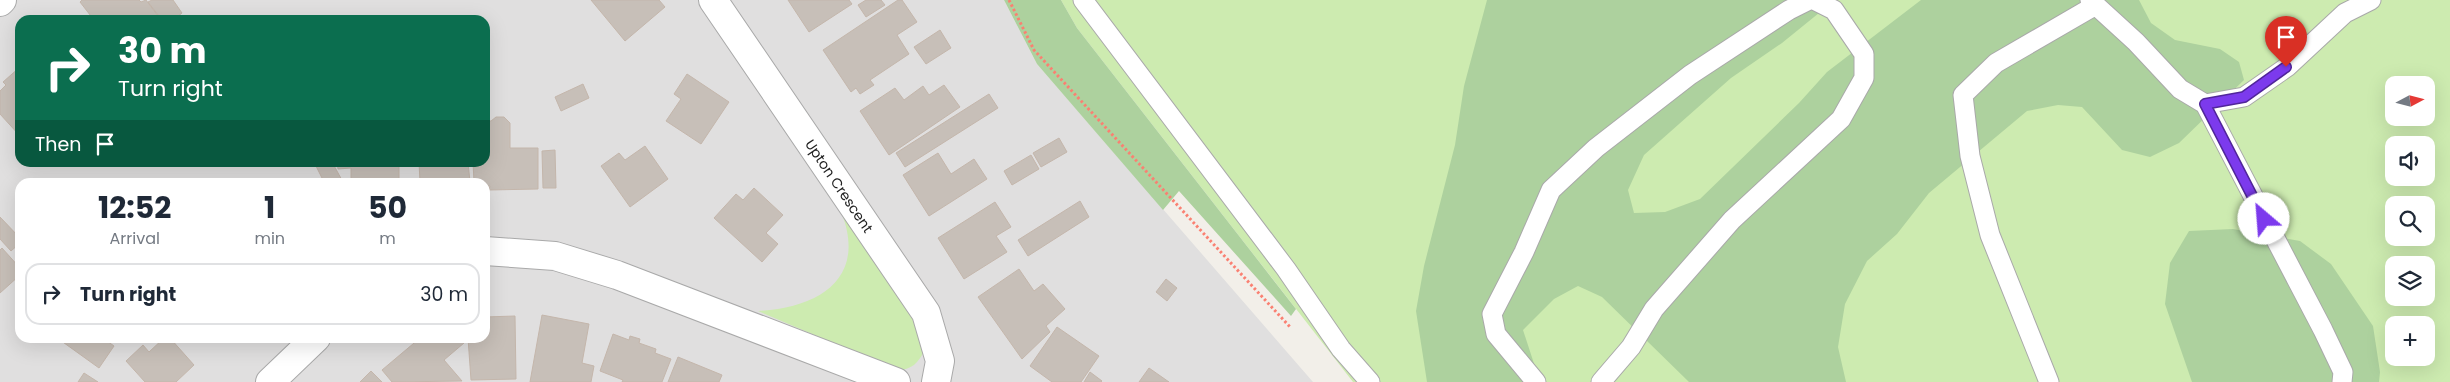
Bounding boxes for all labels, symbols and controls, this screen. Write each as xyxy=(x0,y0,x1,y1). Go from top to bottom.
pin xyxy=(2265,16,2307,67)
icon: arrive xyxy=(2272,23,2300,51)
text: 30 m xyxy=(118,26,206,75)
icon: right xyxy=(35,35,100,100)
text: Turn right xyxy=(118,73,223,104)
north arrow xyxy=(2385,76,2435,126)
map controls xyxy=(2385,76,2435,366)
icon: arrive xyxy=(91,130,119,158)
text: Then xyxy=(35,131,81,158)
street label: Upton Crescent xyxy=(800,135,878,237)
button: sound xyxy=(2385,136,2435,186)
text: 12:52 xyxy=(98,186,171,229)
text: 1 xyxy=(264,186,275,229)
text: 50 xyxy=(368,186,407,229)
position arrow xyxy=(2237,192,2289,244)
button: search xyxy=(2385,196,2435,246)
text: Arrival xyxy=(110,227,160,250)
text: min xyxy=(254,227,285,250)
text: m xyxy=(379,227,396,250)
button: layers xyxy=(2385,256,2435,306)
icon: right xyxy=(37,280,65,308)
text: Turn right xyxy=(80,281,176,308)
text: 30 m xyxy=(420,281,468,308)
button: + xyxy=(2385,316,2435,366)

